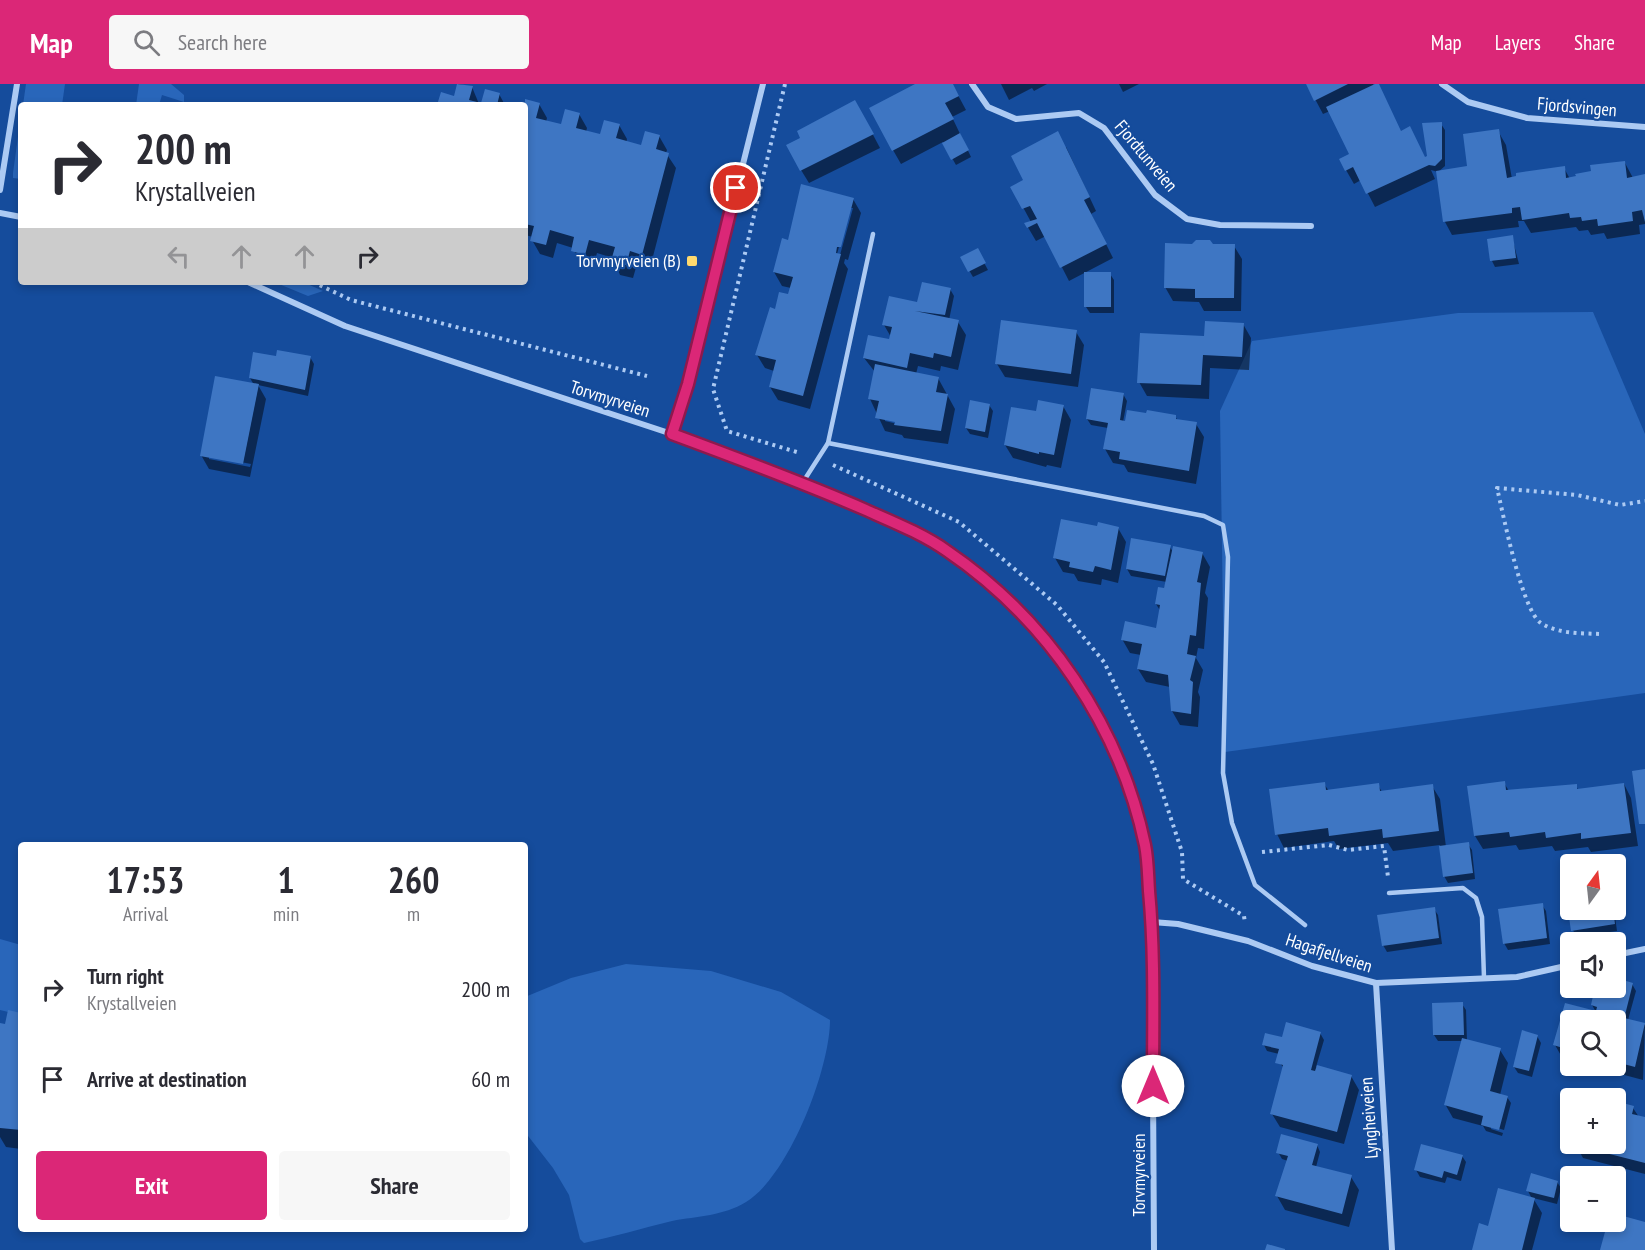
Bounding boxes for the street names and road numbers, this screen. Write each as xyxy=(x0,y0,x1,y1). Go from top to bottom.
street label: Fjordsvingen xyxy=(1536,92,1618,121)
street label: Fjordtunveien xyxy=(1110,115,1183,196)
street label: Torvmyrveien xyxy=(567,375,653,422)
street label: Hagafjellveien xyxy=(1283,928,1375,977)
street label: Lyngheiveien xyxy=(1354,1077,1383,1159)
street label: Torvmyrveien xyxy=(1127,1134,1150,1216)

